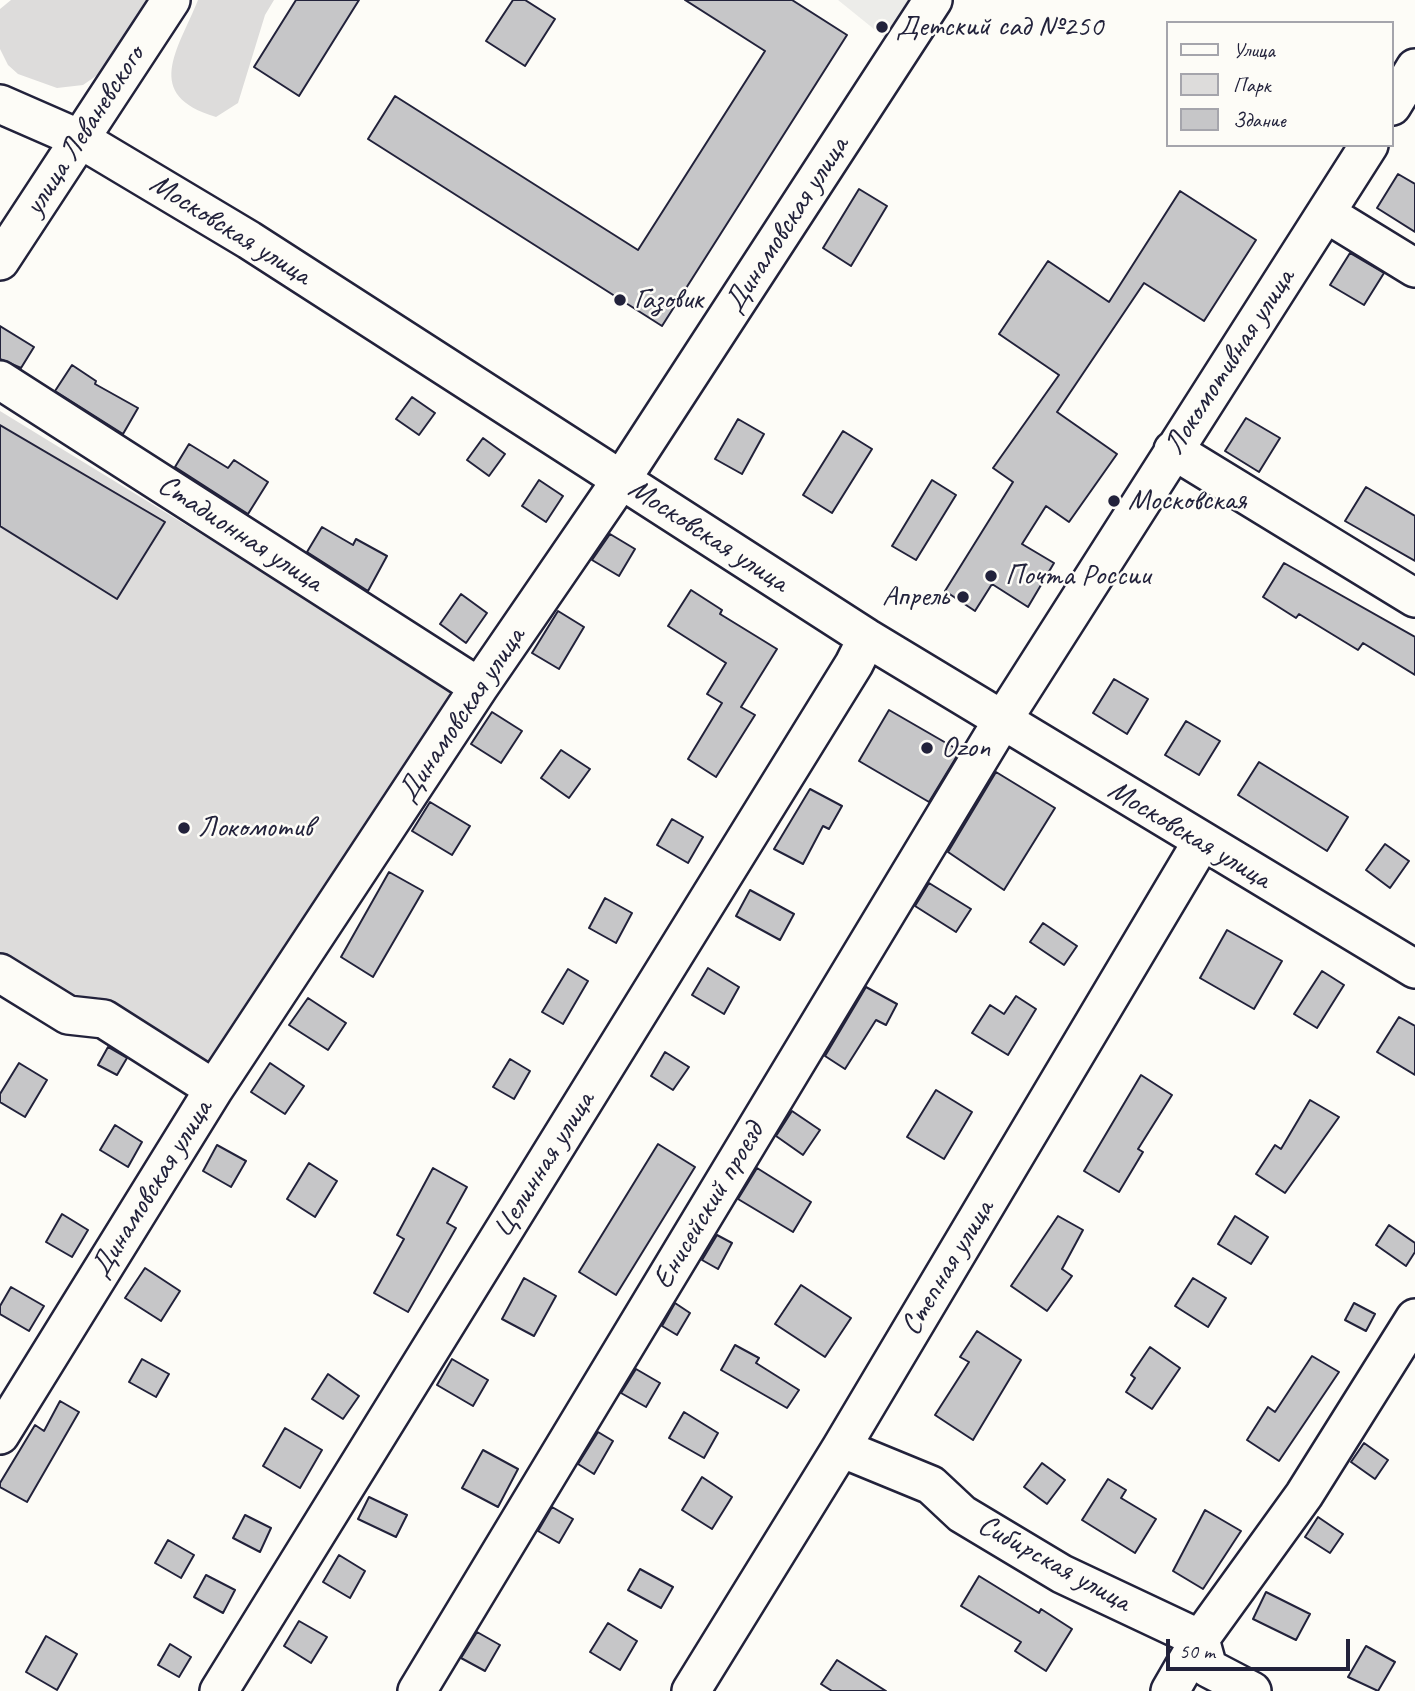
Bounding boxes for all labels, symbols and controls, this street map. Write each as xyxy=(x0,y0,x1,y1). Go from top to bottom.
place label: Детский сад №250 xyxy=(896,9,1103,45)
marker: Детский сад №250 xyxy=(874,19,890,35)
legend xyxy=(1166,21,1394,147)
text: Улица xyxy=(1233,37,1275,63)
street label: улица Леваневского xyxy=(17,39,153,223)
text: Парк xyxy=(1233,72,1270,98)
text: Здание xyxy=(1233,107,1286,133)
street label: Динамовская улица xyxy=(717,130,857,320)
street label: Московская улица xyxy=(143,166,317,294)
street label: Локомотивная улица xyxy=(1157,263,1303,461)
place label: Газовик xyxy=(634,282,703,318)
marker: Газовик xyxy=(612,292,628,308)
street label: Стадионная улица xyxy=(151,467,329,601)
street label: Московская улица xyxy=(621,471,795,601)
place label: Московская xyxy=(1128,483,1246,519)
marker: Московская xyxy=(1106,493,1122,509)
place label: Почта России xyxy=(1005,558,1150,594)
marker: Почта России xyxy=(983,568,999,584)
place label: Апрель xyxy=(882,579,949,615)
marker: Апрель xyxy=(955,589,971,605)
street label: Динамовская улица xyxy=(390,621,534,809)
place label: Ozon xyxy=(941,730,990,766)
marker: Ozon xyxy=(919,740,935,756)
street label: Московская улица xyxy=(1101,772,1277,898)
place label: Локомотив xyxy=(198,810,313,846)
marker: Локомотив xyxy=(176,820,192,836)
street label: Целинная улица xyxy=(485,1085,603,1245)
street label: Динамовская улица xyxy=(83,1094,221,1284)
street label: Енисейский проезд xyxy=(645,1116,773,1296)
street label: Степная улица xyxy=(894,1194,1002,1342)
street label: Сибирская улица xyxy=(971,1507,1137,1621)
scale bar xyxy=(1170,1624,1354,1668)
text: 50 m xyxy=(1179,1638,1215,1664)

